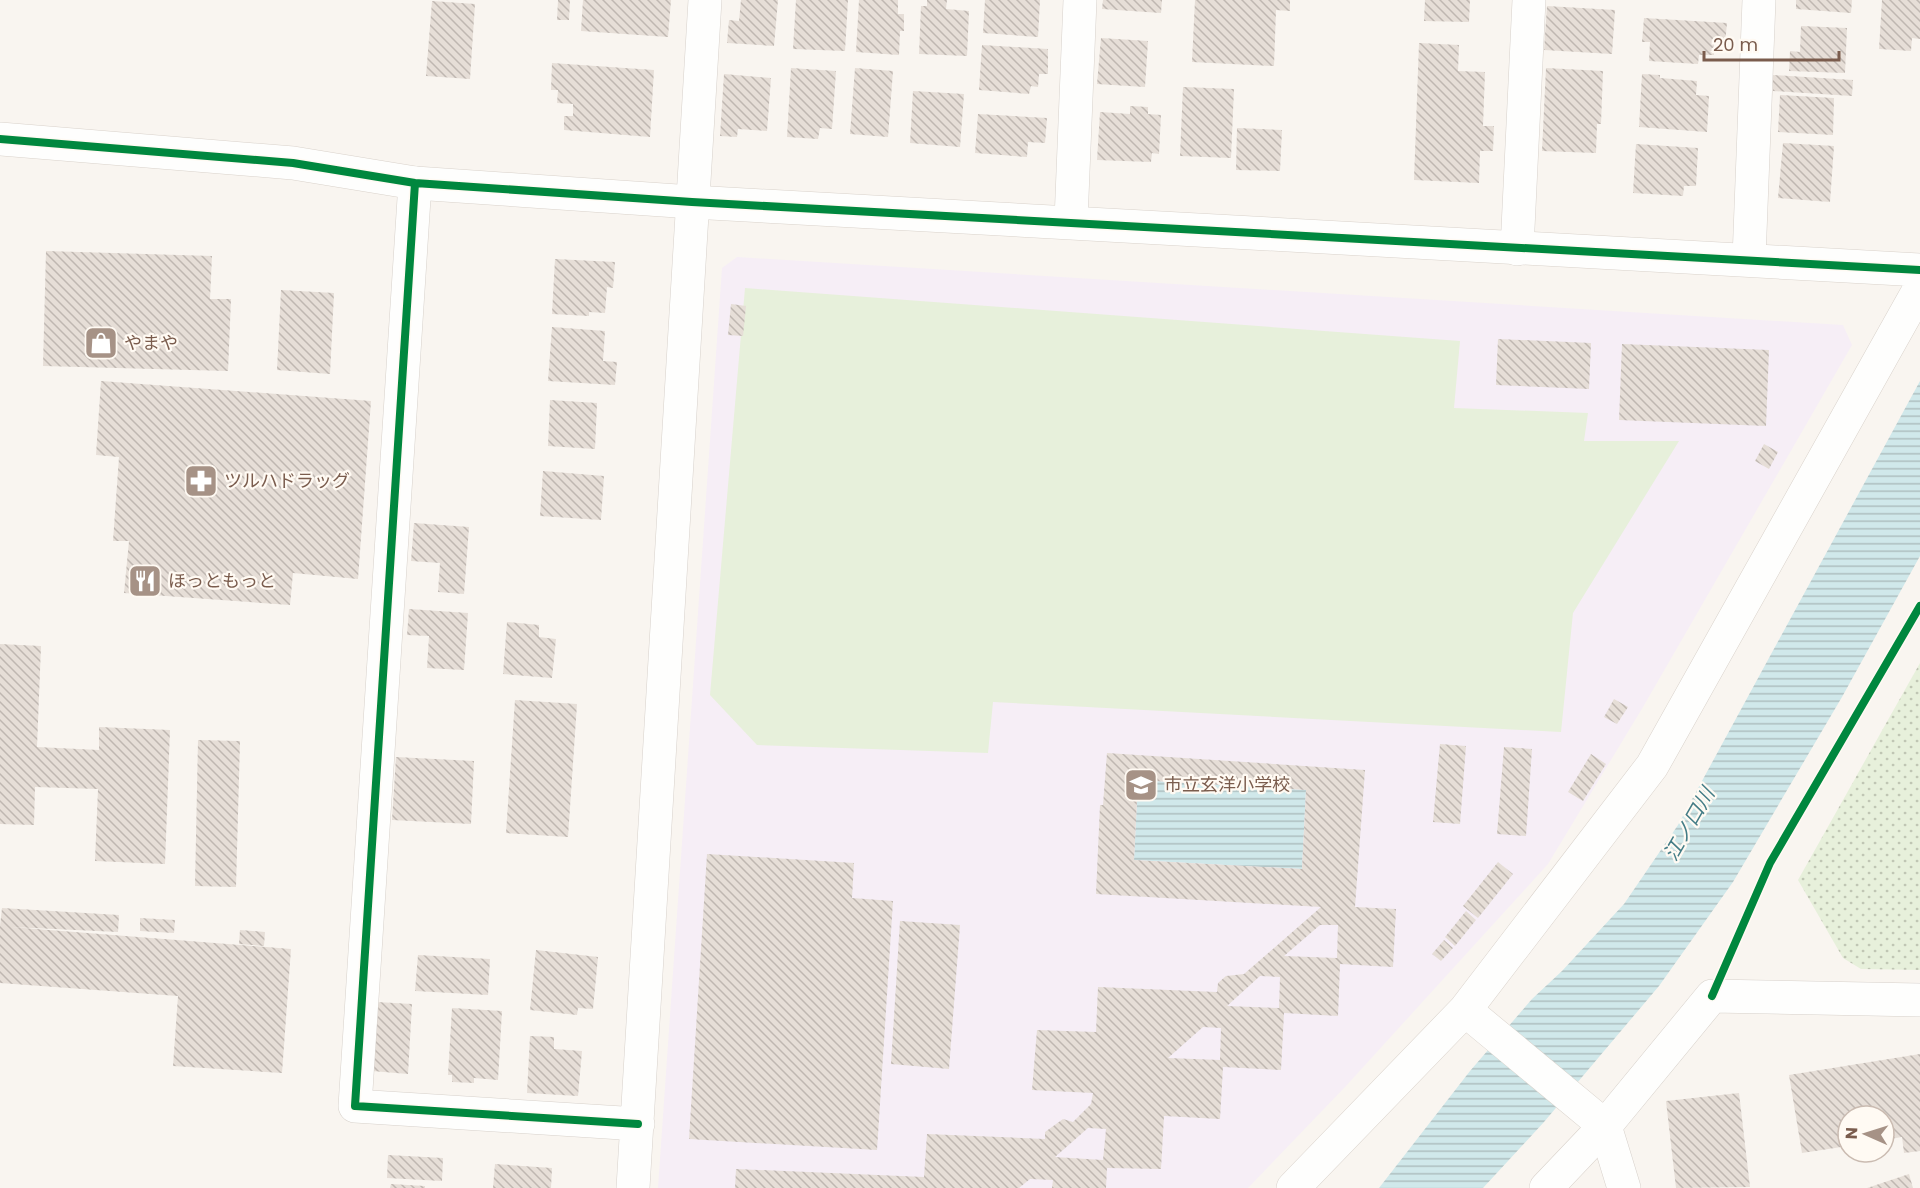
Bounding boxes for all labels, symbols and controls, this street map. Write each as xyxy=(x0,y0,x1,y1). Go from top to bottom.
scale bar xyxy=(1704,24,1839,62)
text: 20 m xyxy=(1713,32,1758,57)
shop icon: やまや xyxy=(83,325,119,361)
place label: やまや xyxy=(124,330,178,355)
pharmacy icon: ツルハドラッグ xyxy=(183,463,219,499)
place label: ツルハドラッグ xyxy=(224,468,350,493)
restaurant icon: ほっともっと xyxy=(127,563,163,599)
place label: ほっともっと xyxy=(168,568,276,593)
school or university icon: 市立玄洋小学校 xyxy=(1123,767,1159,803)
place label: 市立玄洋小学校 xyxy=(1164,772,1290,797)
water label: 江ノ口川 xyxy=(1657,781,1722,866)
north arrow xyxy=(1836,1104,1896,1164)
text: N xyxy=(1840,1127,1863,1140)

